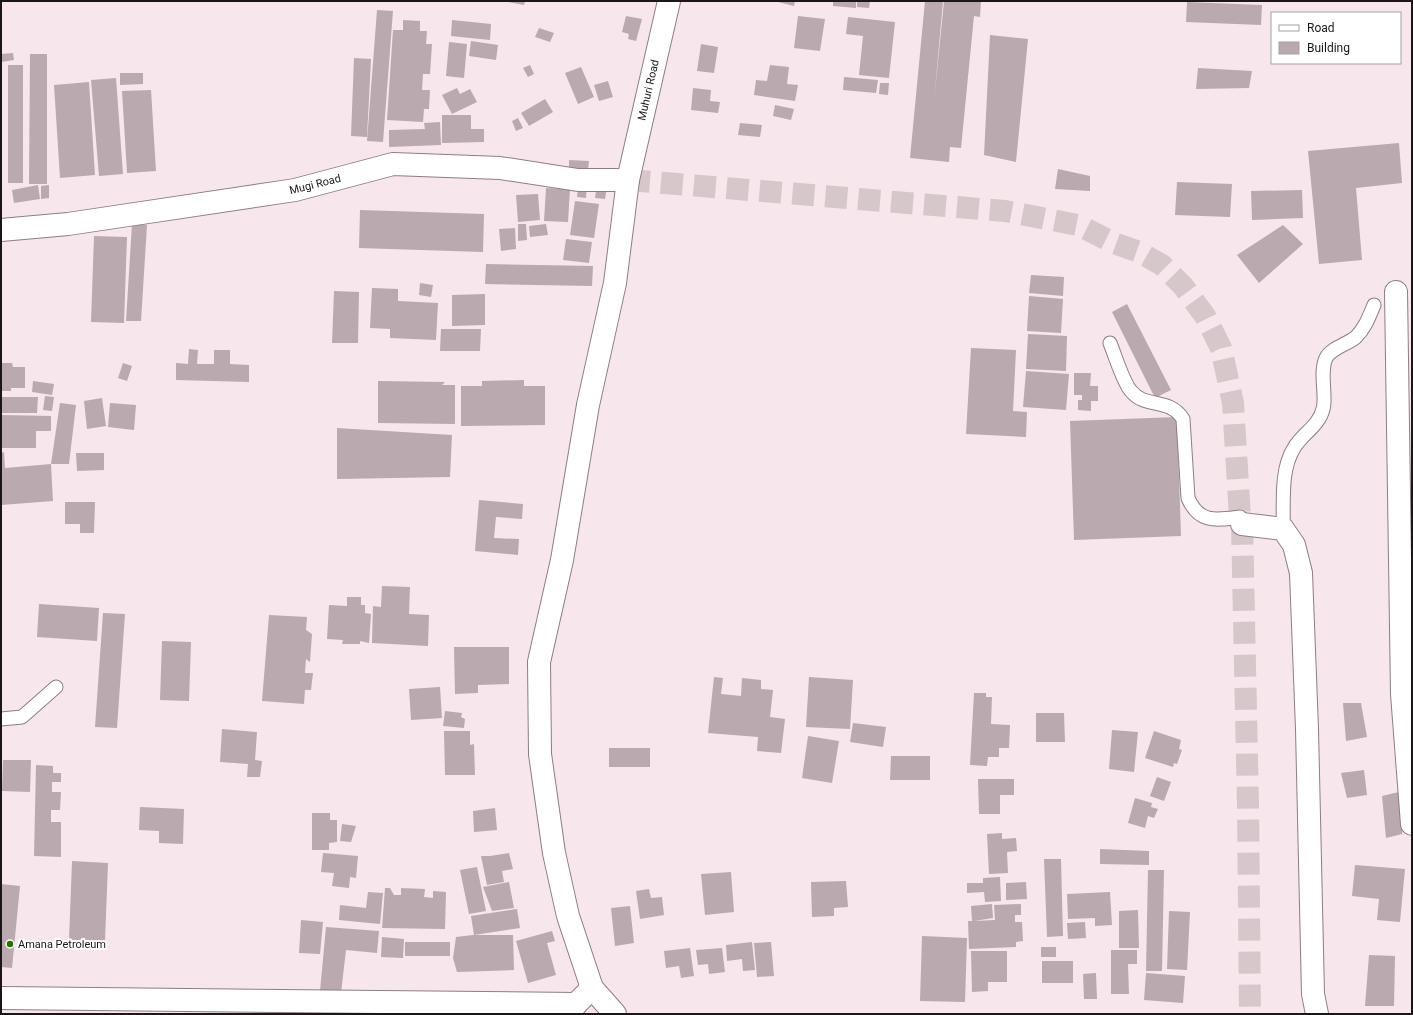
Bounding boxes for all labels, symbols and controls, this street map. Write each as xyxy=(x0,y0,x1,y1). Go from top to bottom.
legend xyxy=(1271,12,1401,64)
text: Road xyxy=(1307,21,1335,35)
text: Building xyxy=(1307,41,1350,55)
street label: Muhuri Road xyxy=(635,58,662,122)
street label: Mugi Road xyxy=(288,172,342,197)
place label: Amana Petroleum xyxy=(18,938,106,951)
marker: Amana Petroleum xyxy=(5,939,15,949)

